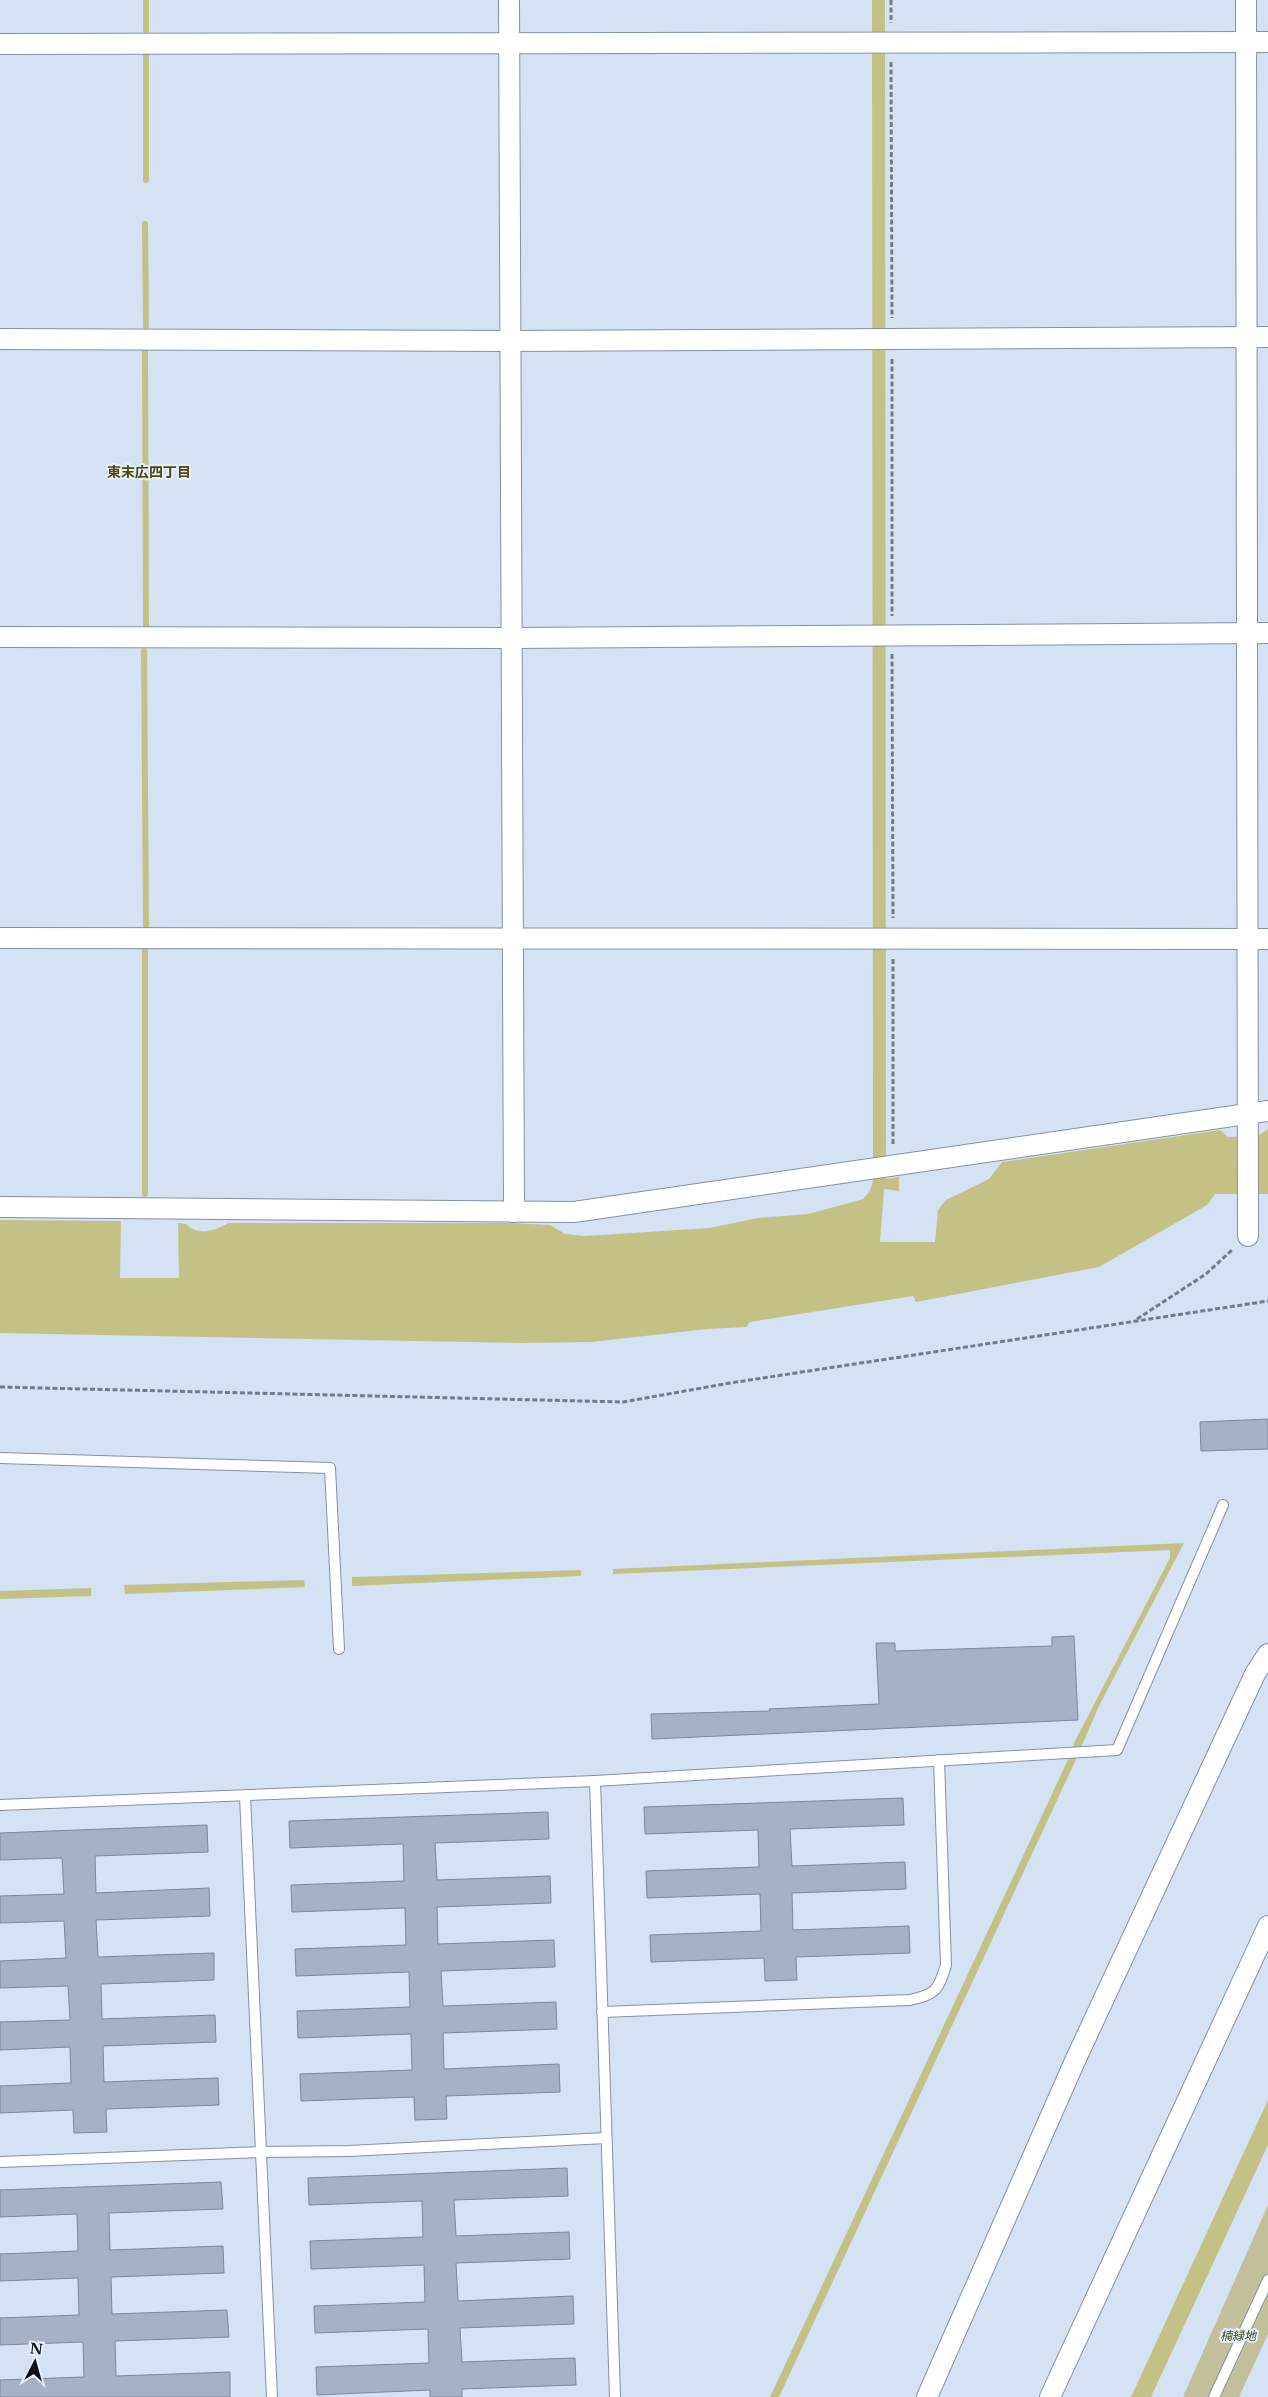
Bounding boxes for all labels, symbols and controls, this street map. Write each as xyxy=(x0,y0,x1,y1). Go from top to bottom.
district label: 東末広四丁目 xyxy=(107,463,191,481)
park label: 楠緑地 xyxy=(1220,2328,1258,2343)
north arrow xyxy=(10,2337,60,2387)
text: N xyxy=(29,2339,44,2359)

